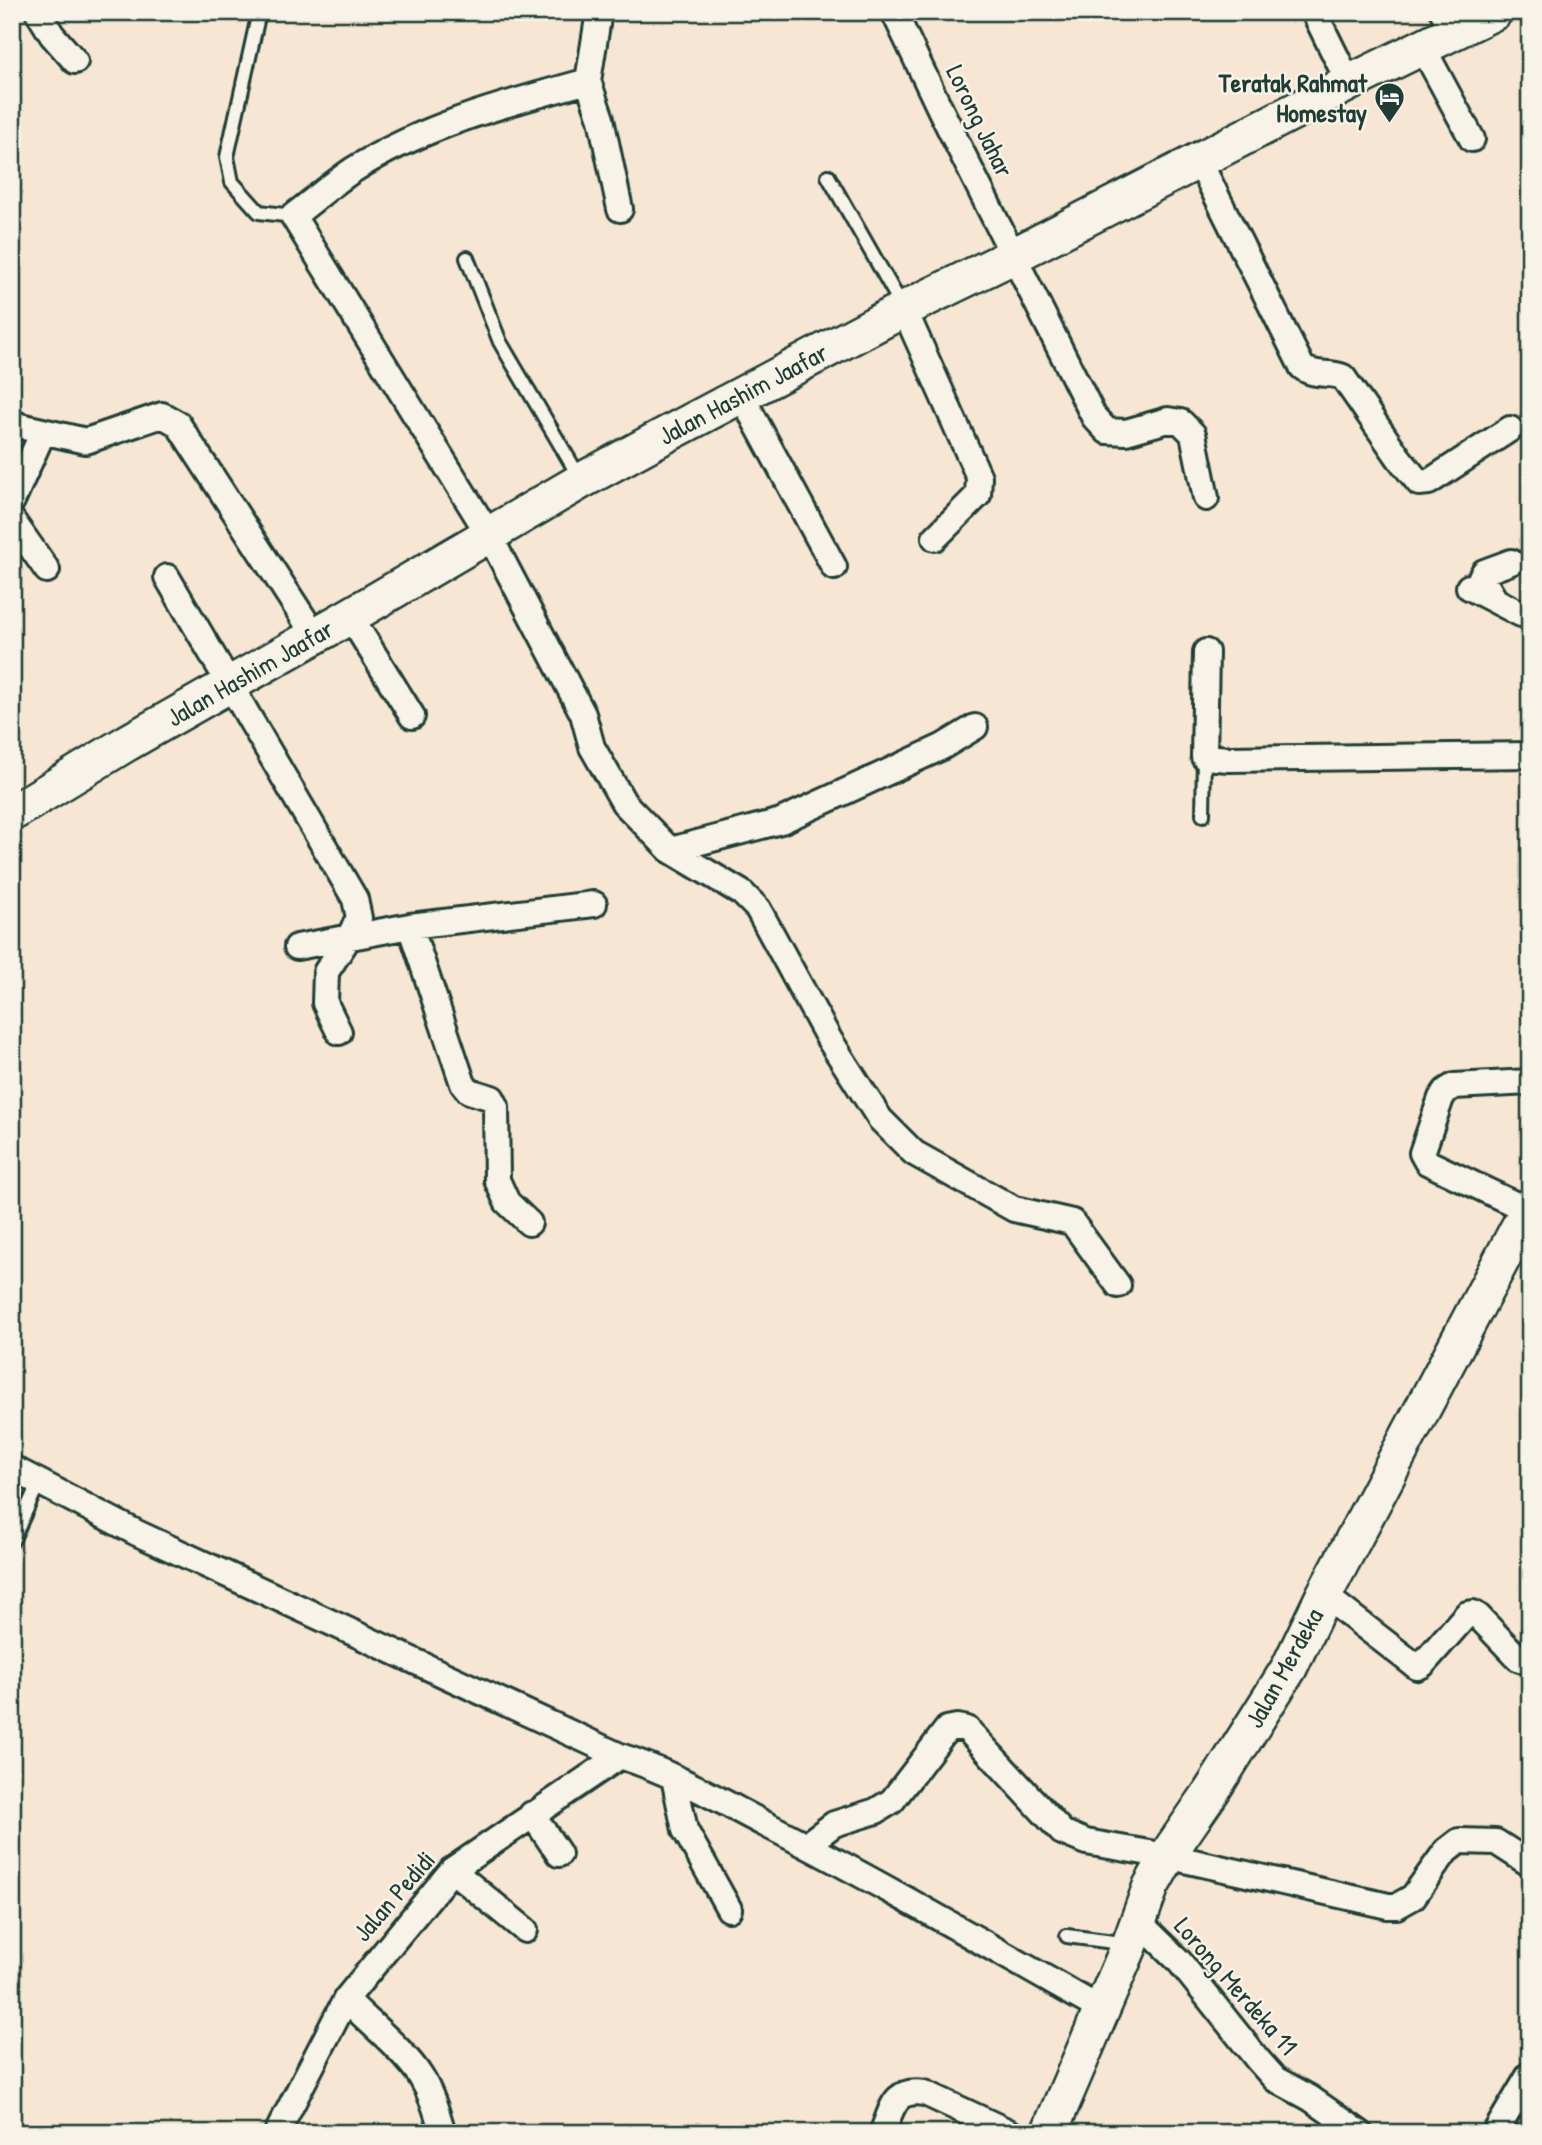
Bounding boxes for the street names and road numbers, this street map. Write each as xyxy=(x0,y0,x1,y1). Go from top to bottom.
street label: Lorong Jahar xyxy=(938,59,1023,183)
street label: Jalan Hashim Jaafar xyxy=(652,334,834,453)
street label: Jalan Hashim Jaafar xyxy=(160,611,339,734)
street label: Jalan Merdeka xyxy=(1236,1602,1331,1734)
street label: Jalan Pedidi xyxy=(345,1843,443,1948)
street label: Lorong Merdeka 11 xyxy=(1167,1909,1306,2062)

